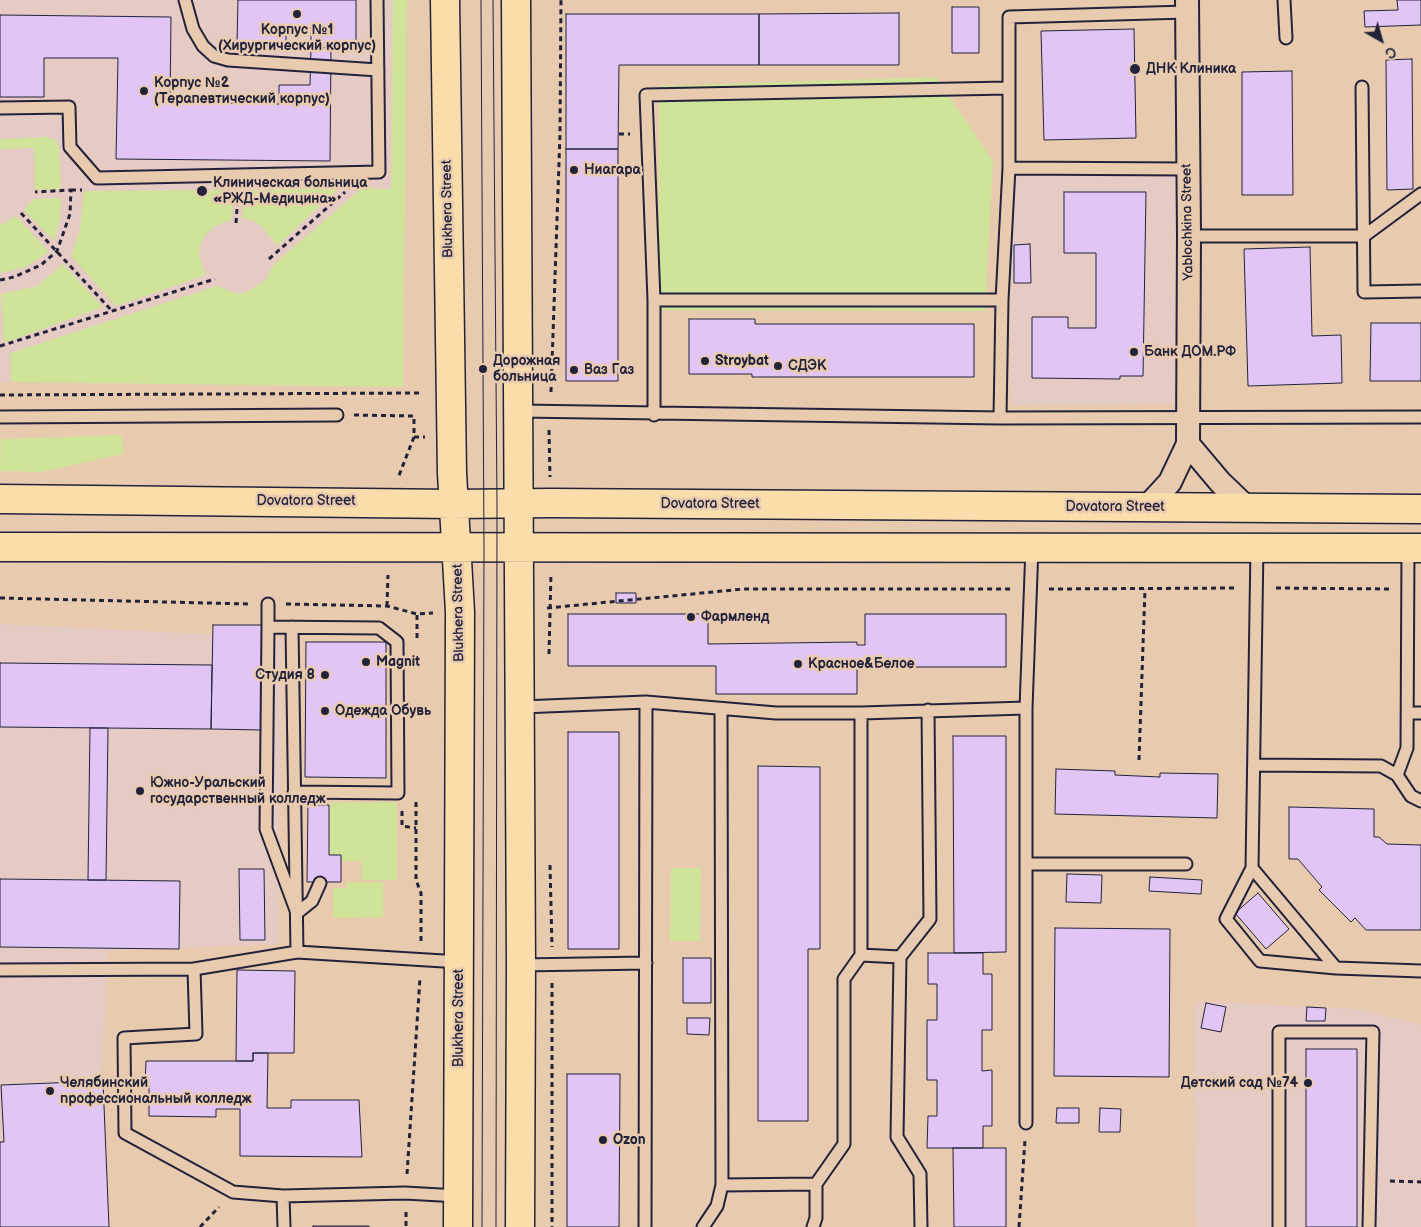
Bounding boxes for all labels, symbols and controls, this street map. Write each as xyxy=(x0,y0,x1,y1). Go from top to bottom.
marker: Корпус №1 (Хирургический корпус) xyxy=(291,8,303,20)
north arrow xyxy=(1356,15,1406,65)
place label: Корпус №1 (Хирургический корпус) xyxy=(218,22,376,54)
text: С xyxy=(1381,43,1400,62)
place label: ДНК Клиника xyxy=(1146,61,1236,77)
marker: ДНК Клиника xyxy=(1128,62,1142,76)
place label: Корпус №2 (Терапевтический корпус) xyxy=(154,75,330,108)
marker: Корпус №2 (Терапевтический корпус) xyxy=(138,85,150,97)
street label: Blukhera Street xyxy=(439,160,457,258)
place label: Ниагара xyxy=(584,162,641,178)
street label: Yablochkina Street xyxy=(1179,163,1197,281)
marker: Ниагара xyxy=(568,164,580,176)
place label: Клиническая больница «РЖД-Медицина» xyxy=(213,175,367,208)
marker: Клиническая больница «РЖД-Медицина» xyxy=(195,184,209,198)
place label: Банк ДОМ.РФ xyxy=(1144,344,1236,360)
marker: Банк ДОМ.РФ xyxy=(1128,346,1140,358)
place label: Дорожная больница xyxy=(493,353,560,386)
place label: Stroybat xyxy=(715,353,769,369)
marker: Stroybat xyxy=(699,355,711,367)
place label: СДЭК xyxy=(788,358,826,374)
marker: СДЭК xyxy=(772,360,784,372)
place label: Ваз Газ xyxy=(584,362,634,378)
marker: Дорожная больница xyxy=(477,363,489,375)
marker: Ваз Газ xyxy=(568,364,580,376)
street label: Dovatora Street xyxy=(256,493,356,509)
street label: Dovatora Street xyxy=(660,496,760,512)
street label: Dovatora Street xyxy=(1065,499,1165,515)
street label: Blukhera Street xyxy=(450,564,468,662)
place label: Фармленд xyxy=(701,609,769,625)
marker: Фармленд xyxy=(685,611,697,623)
place label: Magnit xyxy=(376,654,420,670)
marker: Magnit xyxy=(360,656,372,668)
place label: Красное&Белое xyxy=(808,656,915,672)
marker: Красное&Белое xyxy=(792,658,804,670)
place label: Студия 8 xyxy=(255,667,315,683)
marker: Студия 8 xyxy=(319,669,331,681)
place label: Одежда Обувь xyxy=(335,703,431,719)
marker: Одежда Обувь xyxy=(319,705,331,717)
place label: Южно-Уральский государственный колледж xyxy=(150,775,326,808)
marker: Южно-Уральский государственный колледж xyxy=(134,785,146,797)
street label: Blukhera Street xyxy=(451,969,467,1067)
place label: Челябинский профессиональный колледж xyxy=(60,1075,252,1108)
place label: Детский сад №74 xyxy=(1181,1075,1298,1091)
marker: Детский сад №74 xyxy=(1302,1077,1314,1089)
marker: Челябинский профессиональный колледж xyxy=(44,1085,56,1097)
place label: Ozon xyxy=(613,1132,646,1148)
marker: Ozon xyxy=(597,1134,609,1146)

